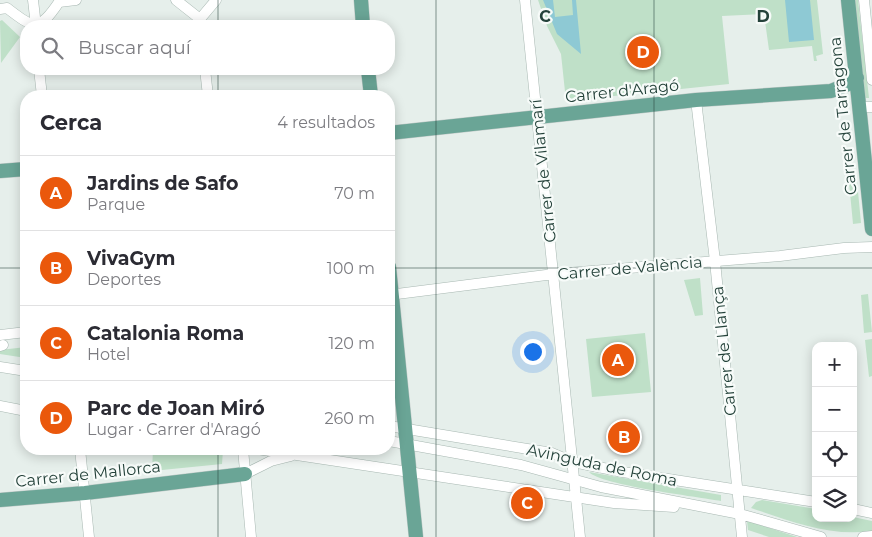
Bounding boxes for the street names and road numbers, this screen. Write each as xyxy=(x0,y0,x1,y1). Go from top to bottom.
street label: Carrer de Tarragona xyxy=(825,36,861,196)
street label: Carrer d'Aragó xyxy=(564,76,680,106)
street label: Carrer de Vilamarí xyxy=(526,98,560,244)
street label: Carrer de València xyxy=(557,252,703,284)
street label: Carrer de Llança xyxy=(708,285,740,417)
street label: Avinguda de Roma xyxy=(525,440,679,490)
street label: Carrer de Mallorca xyxy=(14,457,162,491)

